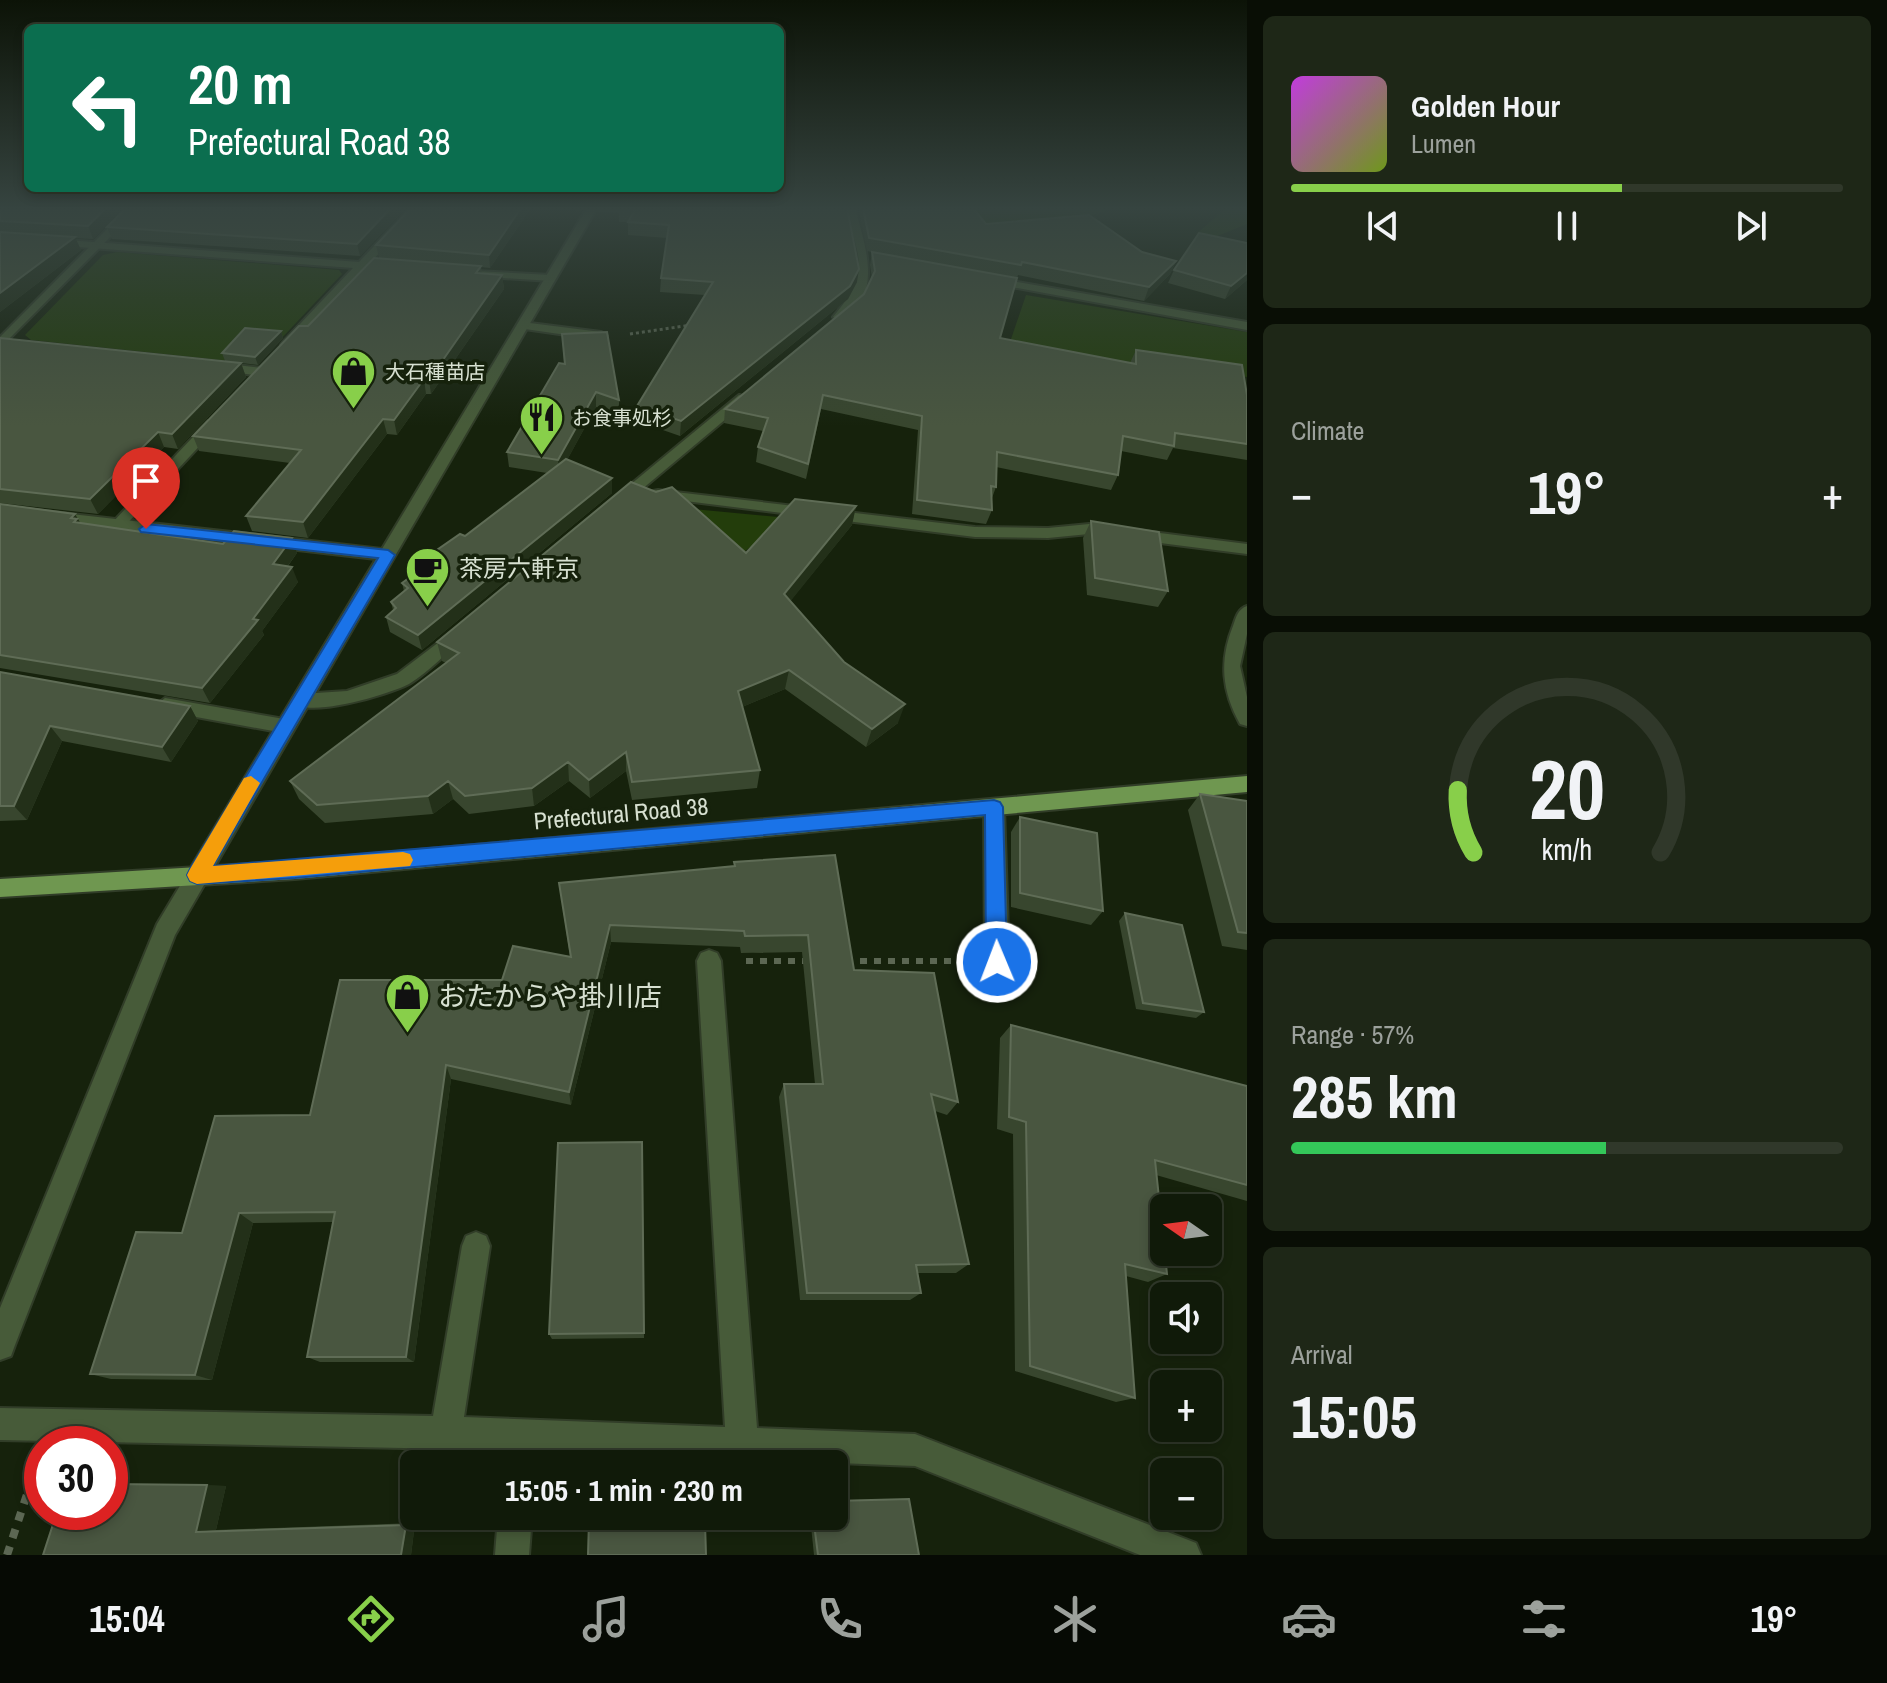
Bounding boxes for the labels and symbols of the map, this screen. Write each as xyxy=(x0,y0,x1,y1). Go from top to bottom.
shop icon: 大石種苗店 xyxy=(330,348,378,411)
place label: 大石種苗店 xyxy=(385,358,485,385)
restaurant icon: お食事処杉 xyxy=(517,394,565,457)
place label: お食事処杉 xyxy=(572,404,672,431)
pin xyxy=(112,447,180,529)
cafe icon: 茶房六軒京 xyxy=(404,545,452,608)
place label: 茶房六軒京 xyxy=(459,552,579,584)
street label: Prefectural Road 38 xyxy=(532,789,709,837)
position arrow xyxy=(955,920,1039,1004)
shop icon: おたからや掛川店 xyxy=(383,972,431,1035)
place label: おたからや掛川店 xyxy=(438,977,662,1015)
north arrow xyxy=(1150,1194,1222,1266)
speed limit sign: 30 xyxy=(24,1426,128,1530)

